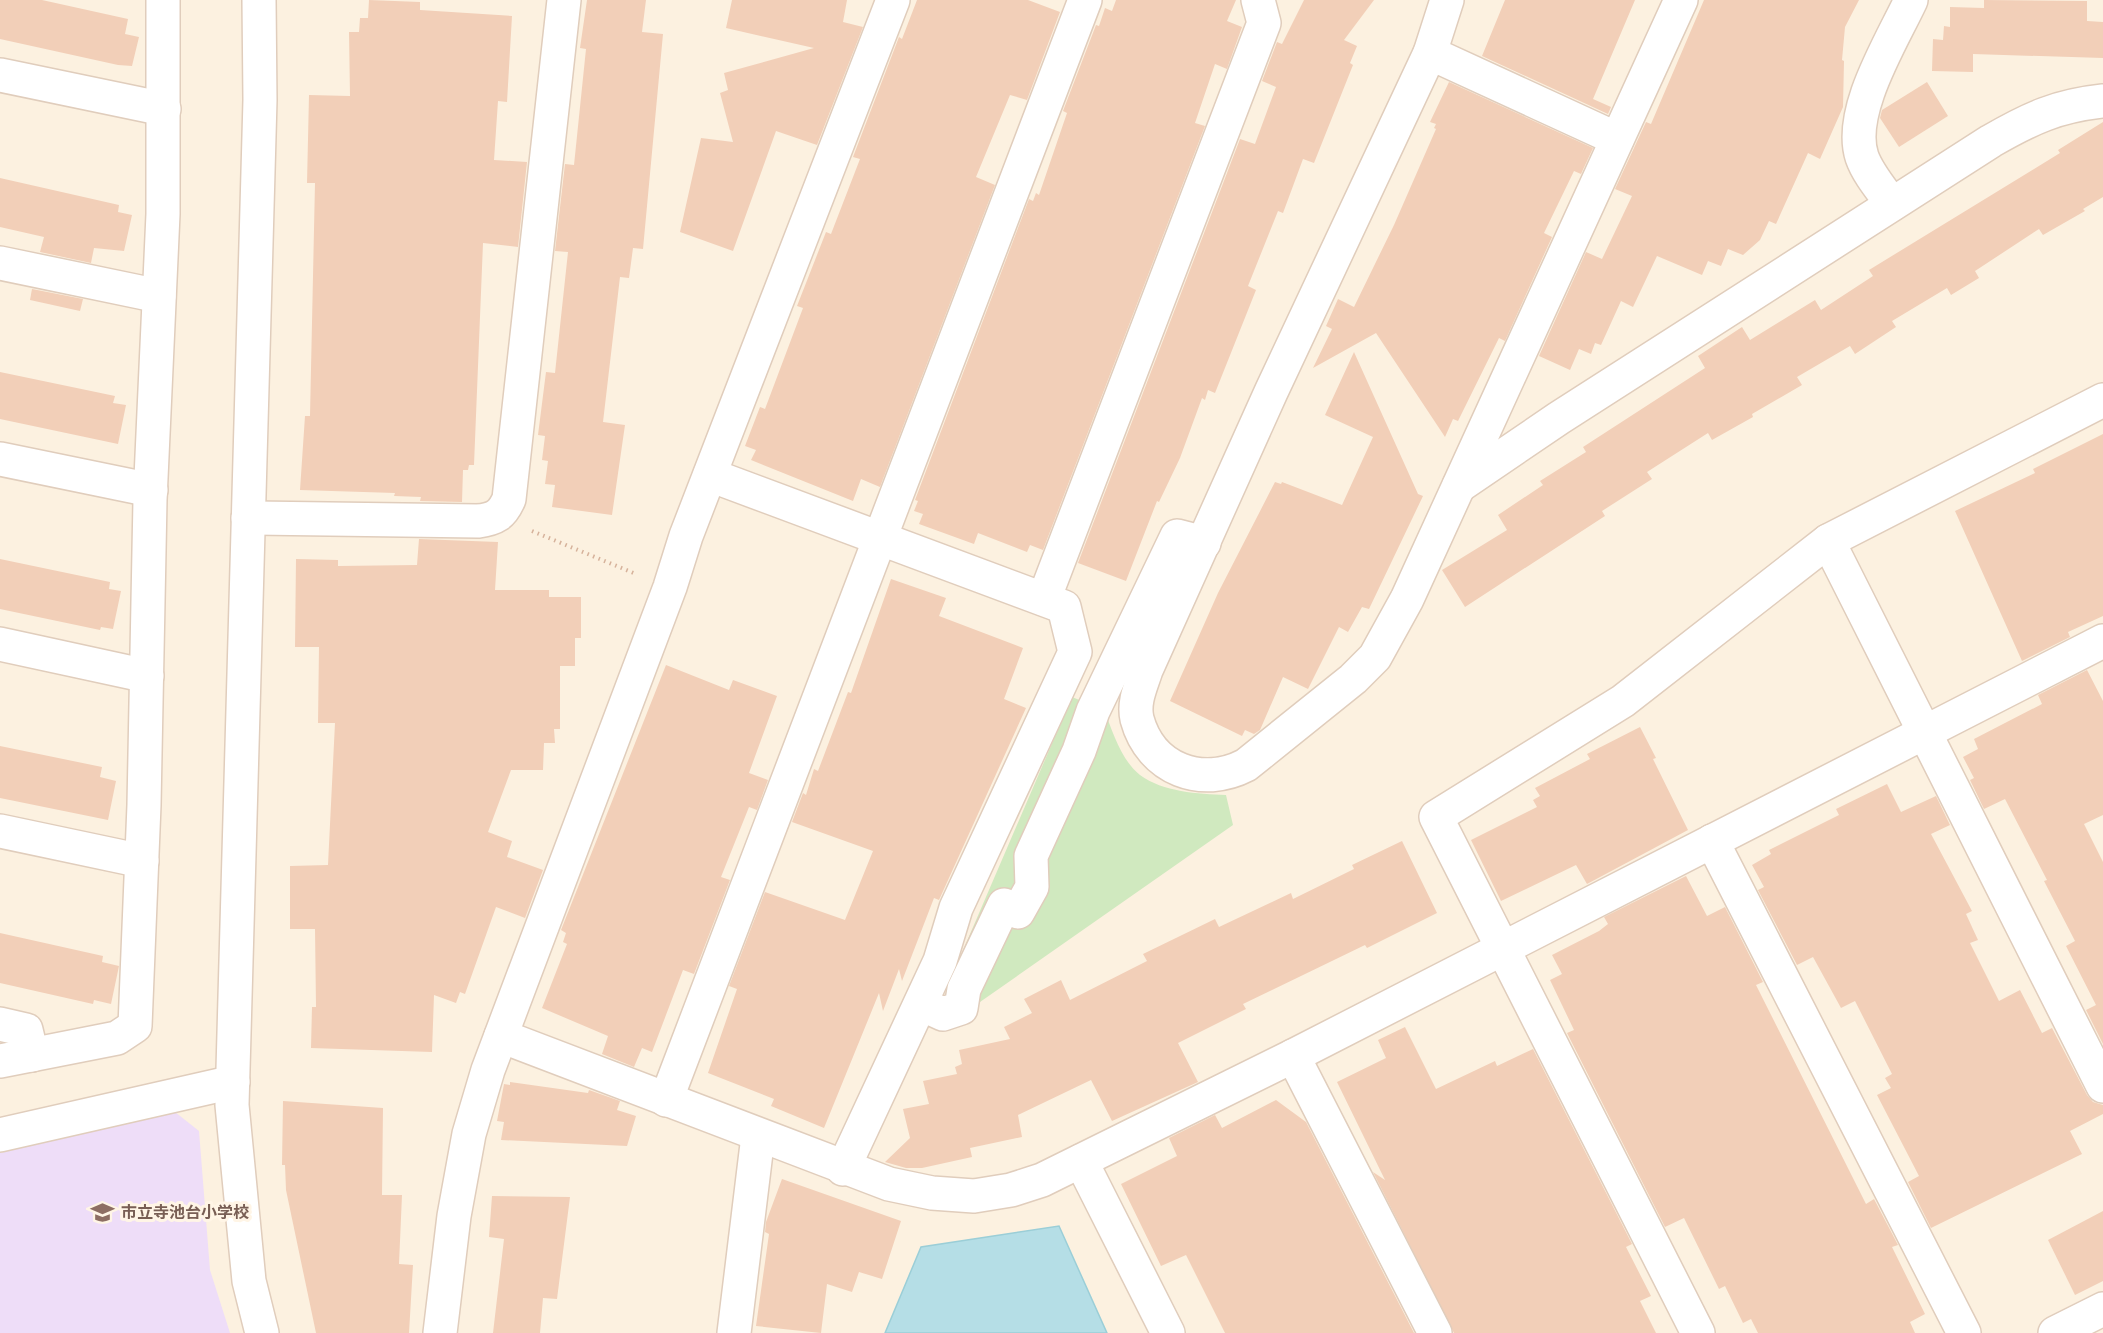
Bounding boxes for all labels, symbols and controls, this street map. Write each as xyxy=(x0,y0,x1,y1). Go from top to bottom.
school or university icon: 市立寺池台小学校 xyxy=(90,1199,116,1225)
place label: 市立寺池台小学校 xyxy=(121,1202,249,1222)

